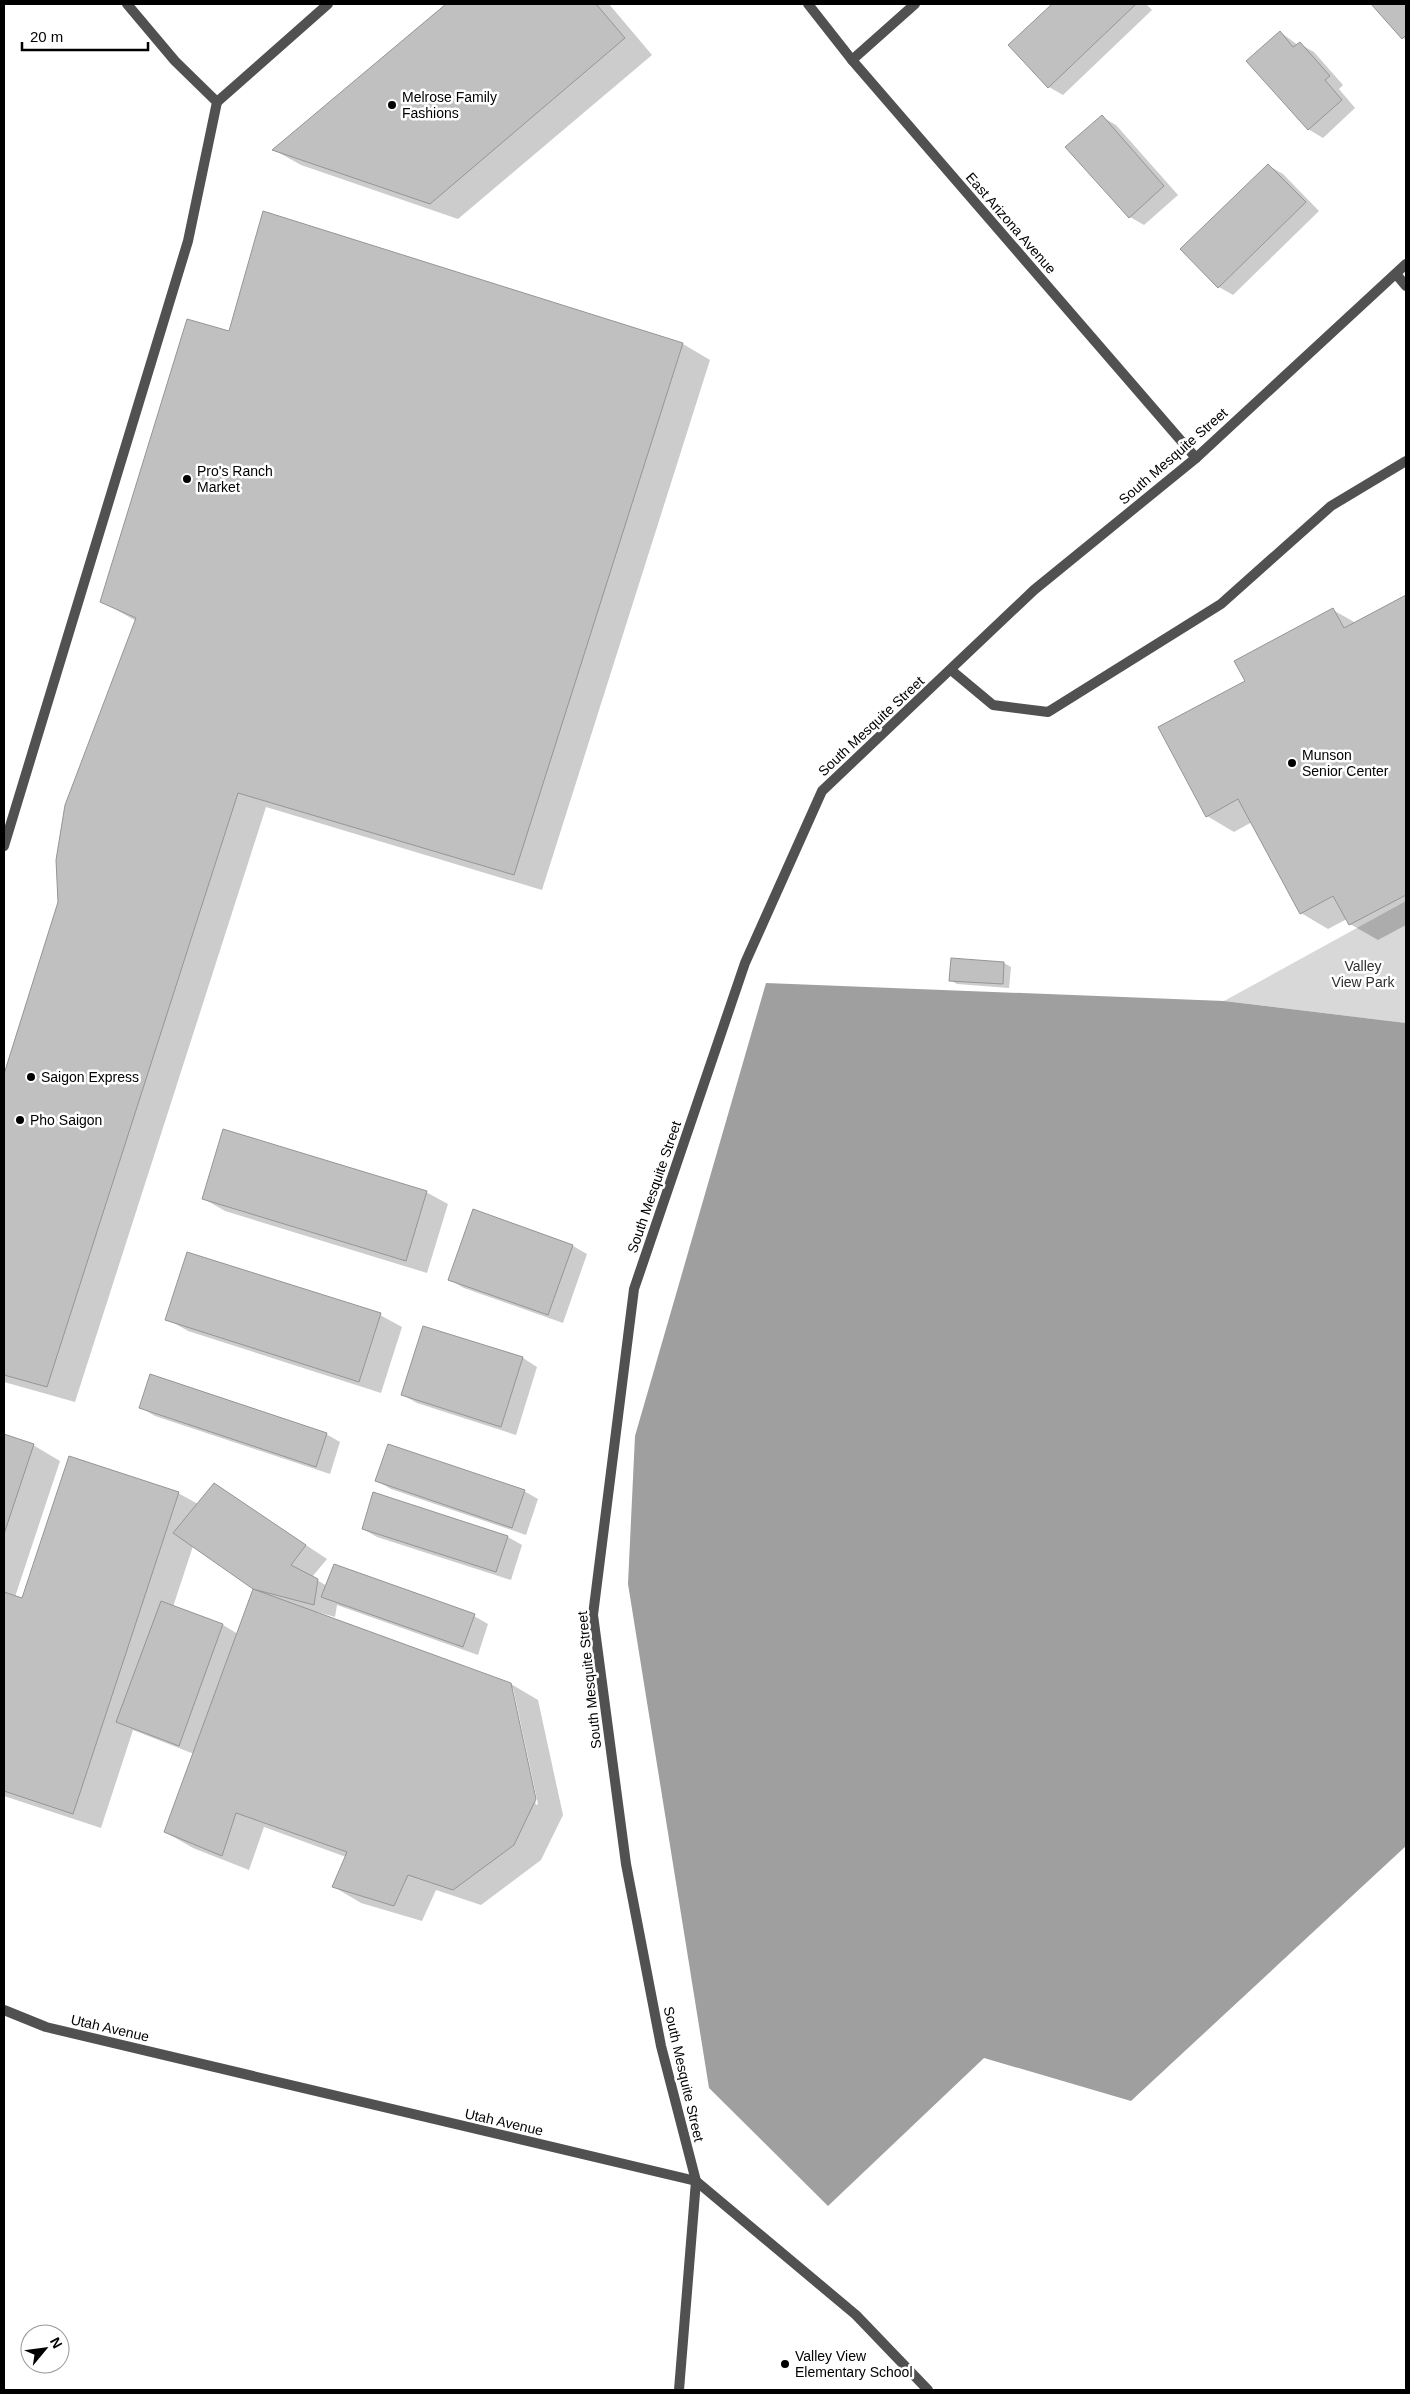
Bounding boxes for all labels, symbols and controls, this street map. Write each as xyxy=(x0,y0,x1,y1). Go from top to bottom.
scale bar xyxy=(22,20,149,52)
text: 20 m xyxy=(30,28,63,45)
place label: Melrose Family Fashions xyxy=(402,89,497,121)
marker: Melrose Family Fashions xyxy=(386,99,398,111)
street label: East Arizona Avenue xyxy=(963,169,1059,277)
street label: South Mesquite Street xyxy=(1115,404,1231,507)
place label: Pro's Ranch Market xyxy=(197,463,273,495)
marker: Pro's Ranch Market xyxy=(181,473,193,485)
street label: South Mesquite Street xyxy=(815,673,927,779)
place label: Munson Senior Center xyxy=(1302,747,1389,779)
marker: Munson Senior Center xyxy=(1286,757,1298,769)
park label: Valley View Park xyxy=(1332,958,1395,990)
place label: Saigon Express xyxy=(41,1069,139,1085)
marker: Saigon Express xyxy=(25,1071,37,1083)
place label: Pho Saigon xyxy=(30,1112,102,1128)
marker: Pho Saigon xyxy=(14,1114,26,1126)
street label: South Mesquite Street xyxy=(624,1119,684,1255)
street label: South Mesquite Street xyxy=(574,1610,604,1750)
street label: South Mesquite Street xyxy=(661,2005,707,2143)
street label: Utah Avenue xyxy=(69,2011,151,2045)
street label: Utah Avenue xyxy=(463,2105,545,2139)
north arrow xyxy=(20,2324,70,2374)
text: N xyxy=(47,2334,66,2351)
place label: Valley View Elementary School xyxy=(795,2348,913,2380)
marker: Valley View Elementary School xyxy=(779,2358,791,2370)

